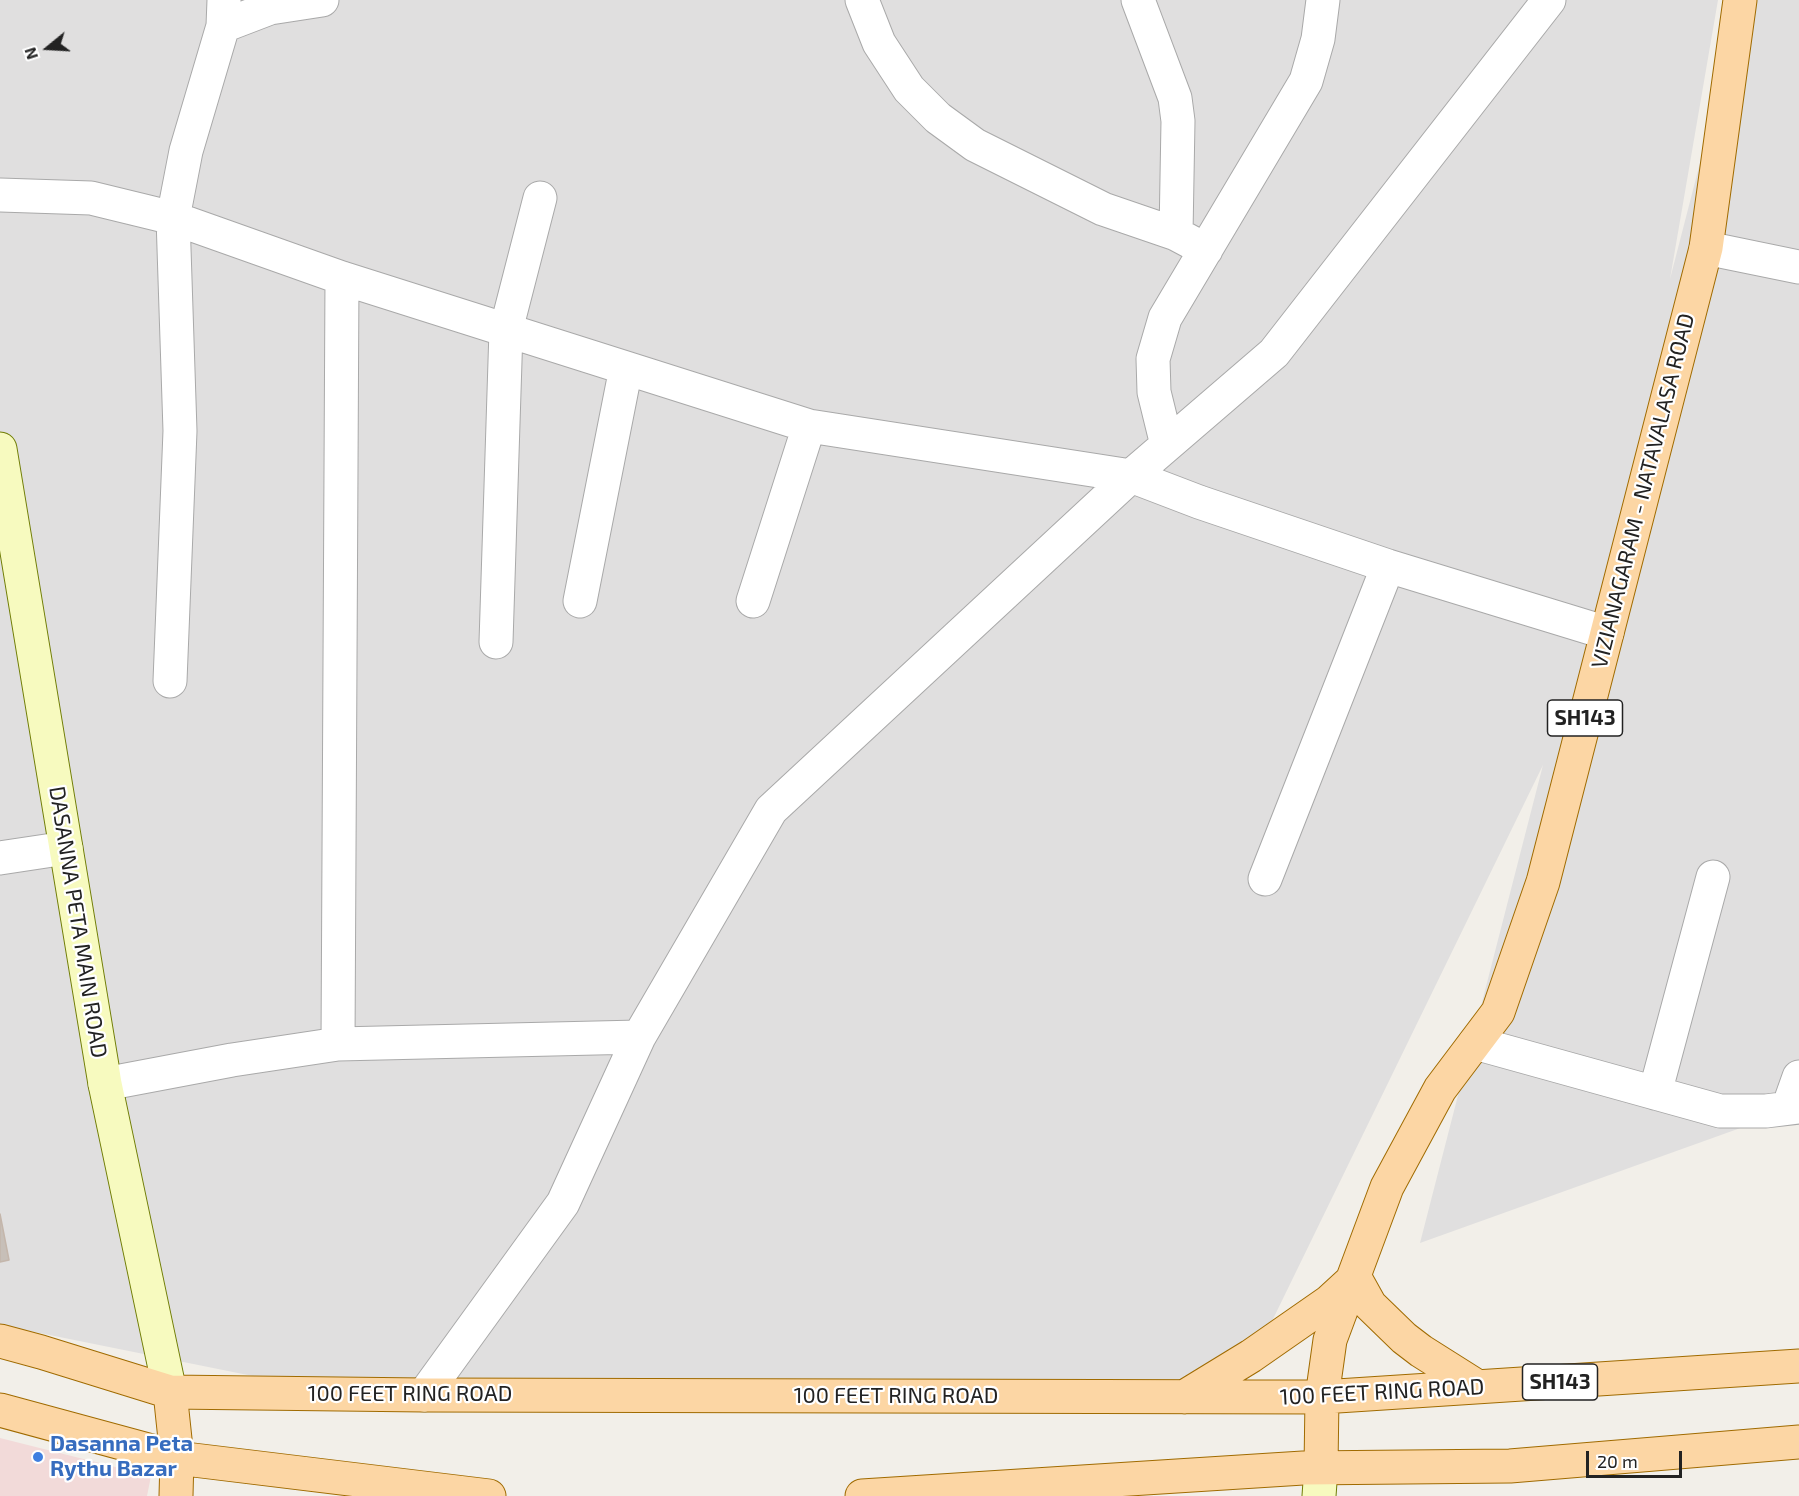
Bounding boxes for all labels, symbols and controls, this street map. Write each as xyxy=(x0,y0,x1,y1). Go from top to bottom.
north arrow xyxy=(18,18,78,78)
text: N xyxy=(20,45,41,62)
street label: VIZIANAGARAM - NATAVALASA ROAD xyxy=(1586,311,1700,671)
road number: SH143 xyxy=(1548,700,1622,736)
street label: DASANNA PETA MAIN ROAD xyxy=(43,784,113,1060)
road number: SH143 xyxy=(1522,1364,1598,1400)
street label: 100 FEET RING ROAD xyxy=(1279,1373,1485,1411)
street label: 100 FEET RING ROAD xyxy=(308,1381,512,1407)
street label: 100 FEET RING ROAD xyxy=(794,1383,998,1409)
place label: Dasanna Peta Rythu Bazar xyxy=(50,1431,193,1482)
scale bar xyxy=(1589,1439,1685,1477)
marker: Dasanna Peta Rythu Bazar xyxy=(31,1450,45,1464)
text: 20 m xyxy=(1597,1450,1638,1472)

